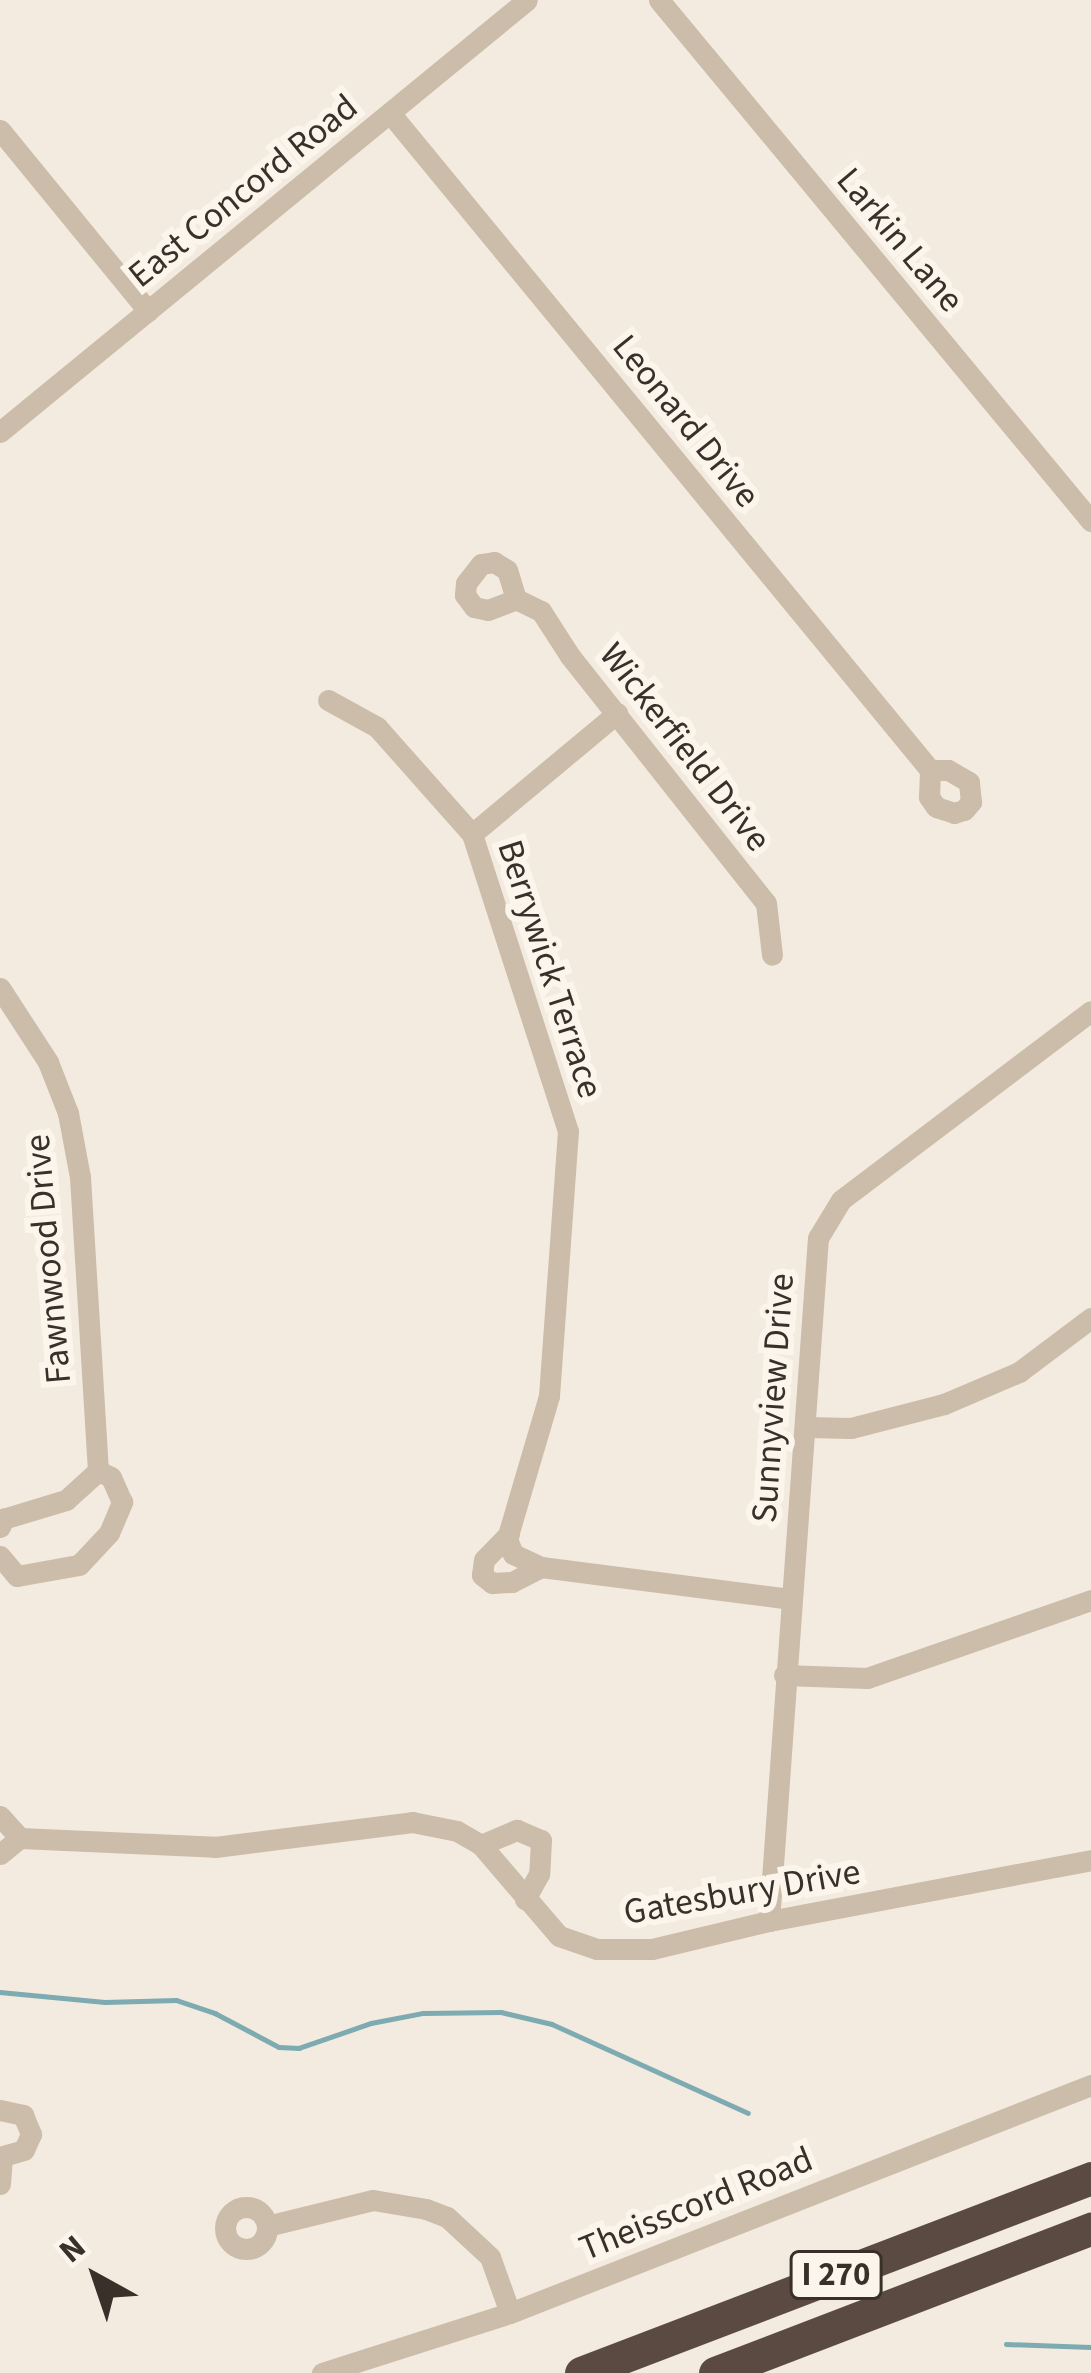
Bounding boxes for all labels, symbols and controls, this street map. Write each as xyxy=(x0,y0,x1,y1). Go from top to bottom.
street label: East Concord Road xyxy=(120,85,366,297)
street label: Larkin Lane xyxy=(827,159,973,321)
street label: Leonard Drive xyxy=(603,326,769,516)
street label: Wickerfield Drive xyxy=(590,634,780,860)
street label: Berrywick Terrace xyxy=(488,835,612,1103)
street label: Fawnwood Drive xyxy=(16,1132,80,1386)
street label: Sunnyview Drive xyxy=(743,1272,803,1524)
street label: Gatesbury Drive xyxy=(620,1850,864,1934)
street label: Theisscord Road xyxy=(573,2138,819,2270)
north arrow xyxy=(36,2217,156,2337)
text: N xyxy=(49,2224,96,2274)
road number: I 270 xyxy=(788,2248,884,2302)

